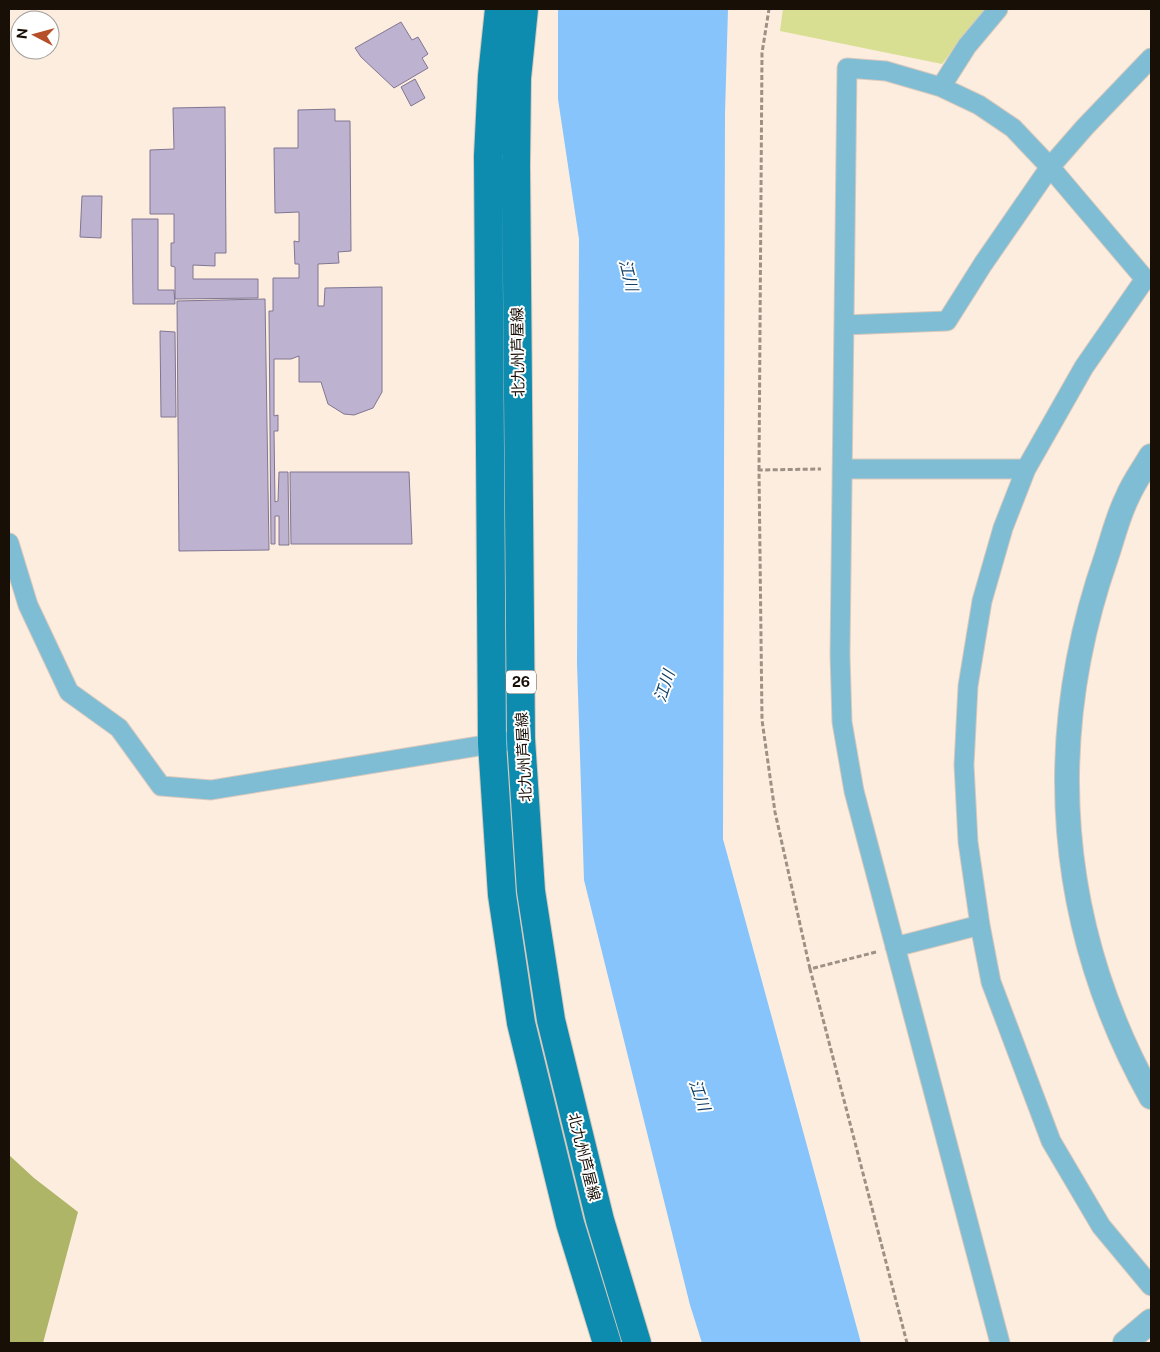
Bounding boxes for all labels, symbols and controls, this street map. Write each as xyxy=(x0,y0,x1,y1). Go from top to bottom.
north arrow xyxy=(10,10,60,60)
text: N xyxy=(14,27,31,40)
water label: 江川 xyxy=(615,257,642,295)
street label: 北九州芦屋線 xyxy=(508,307,527,397)
water label: 江川 xyxy=(650,666,679,704)
road number: 26 xyxy=(506,670,536,694)
street label: 北九州芦屋線 xyxy=(513,712,534,802)
water label: 江川 xyxy=(685,1077,715,1115)
street label: 北九州芦屋線 xyxy=(565,1111,604,1203)

